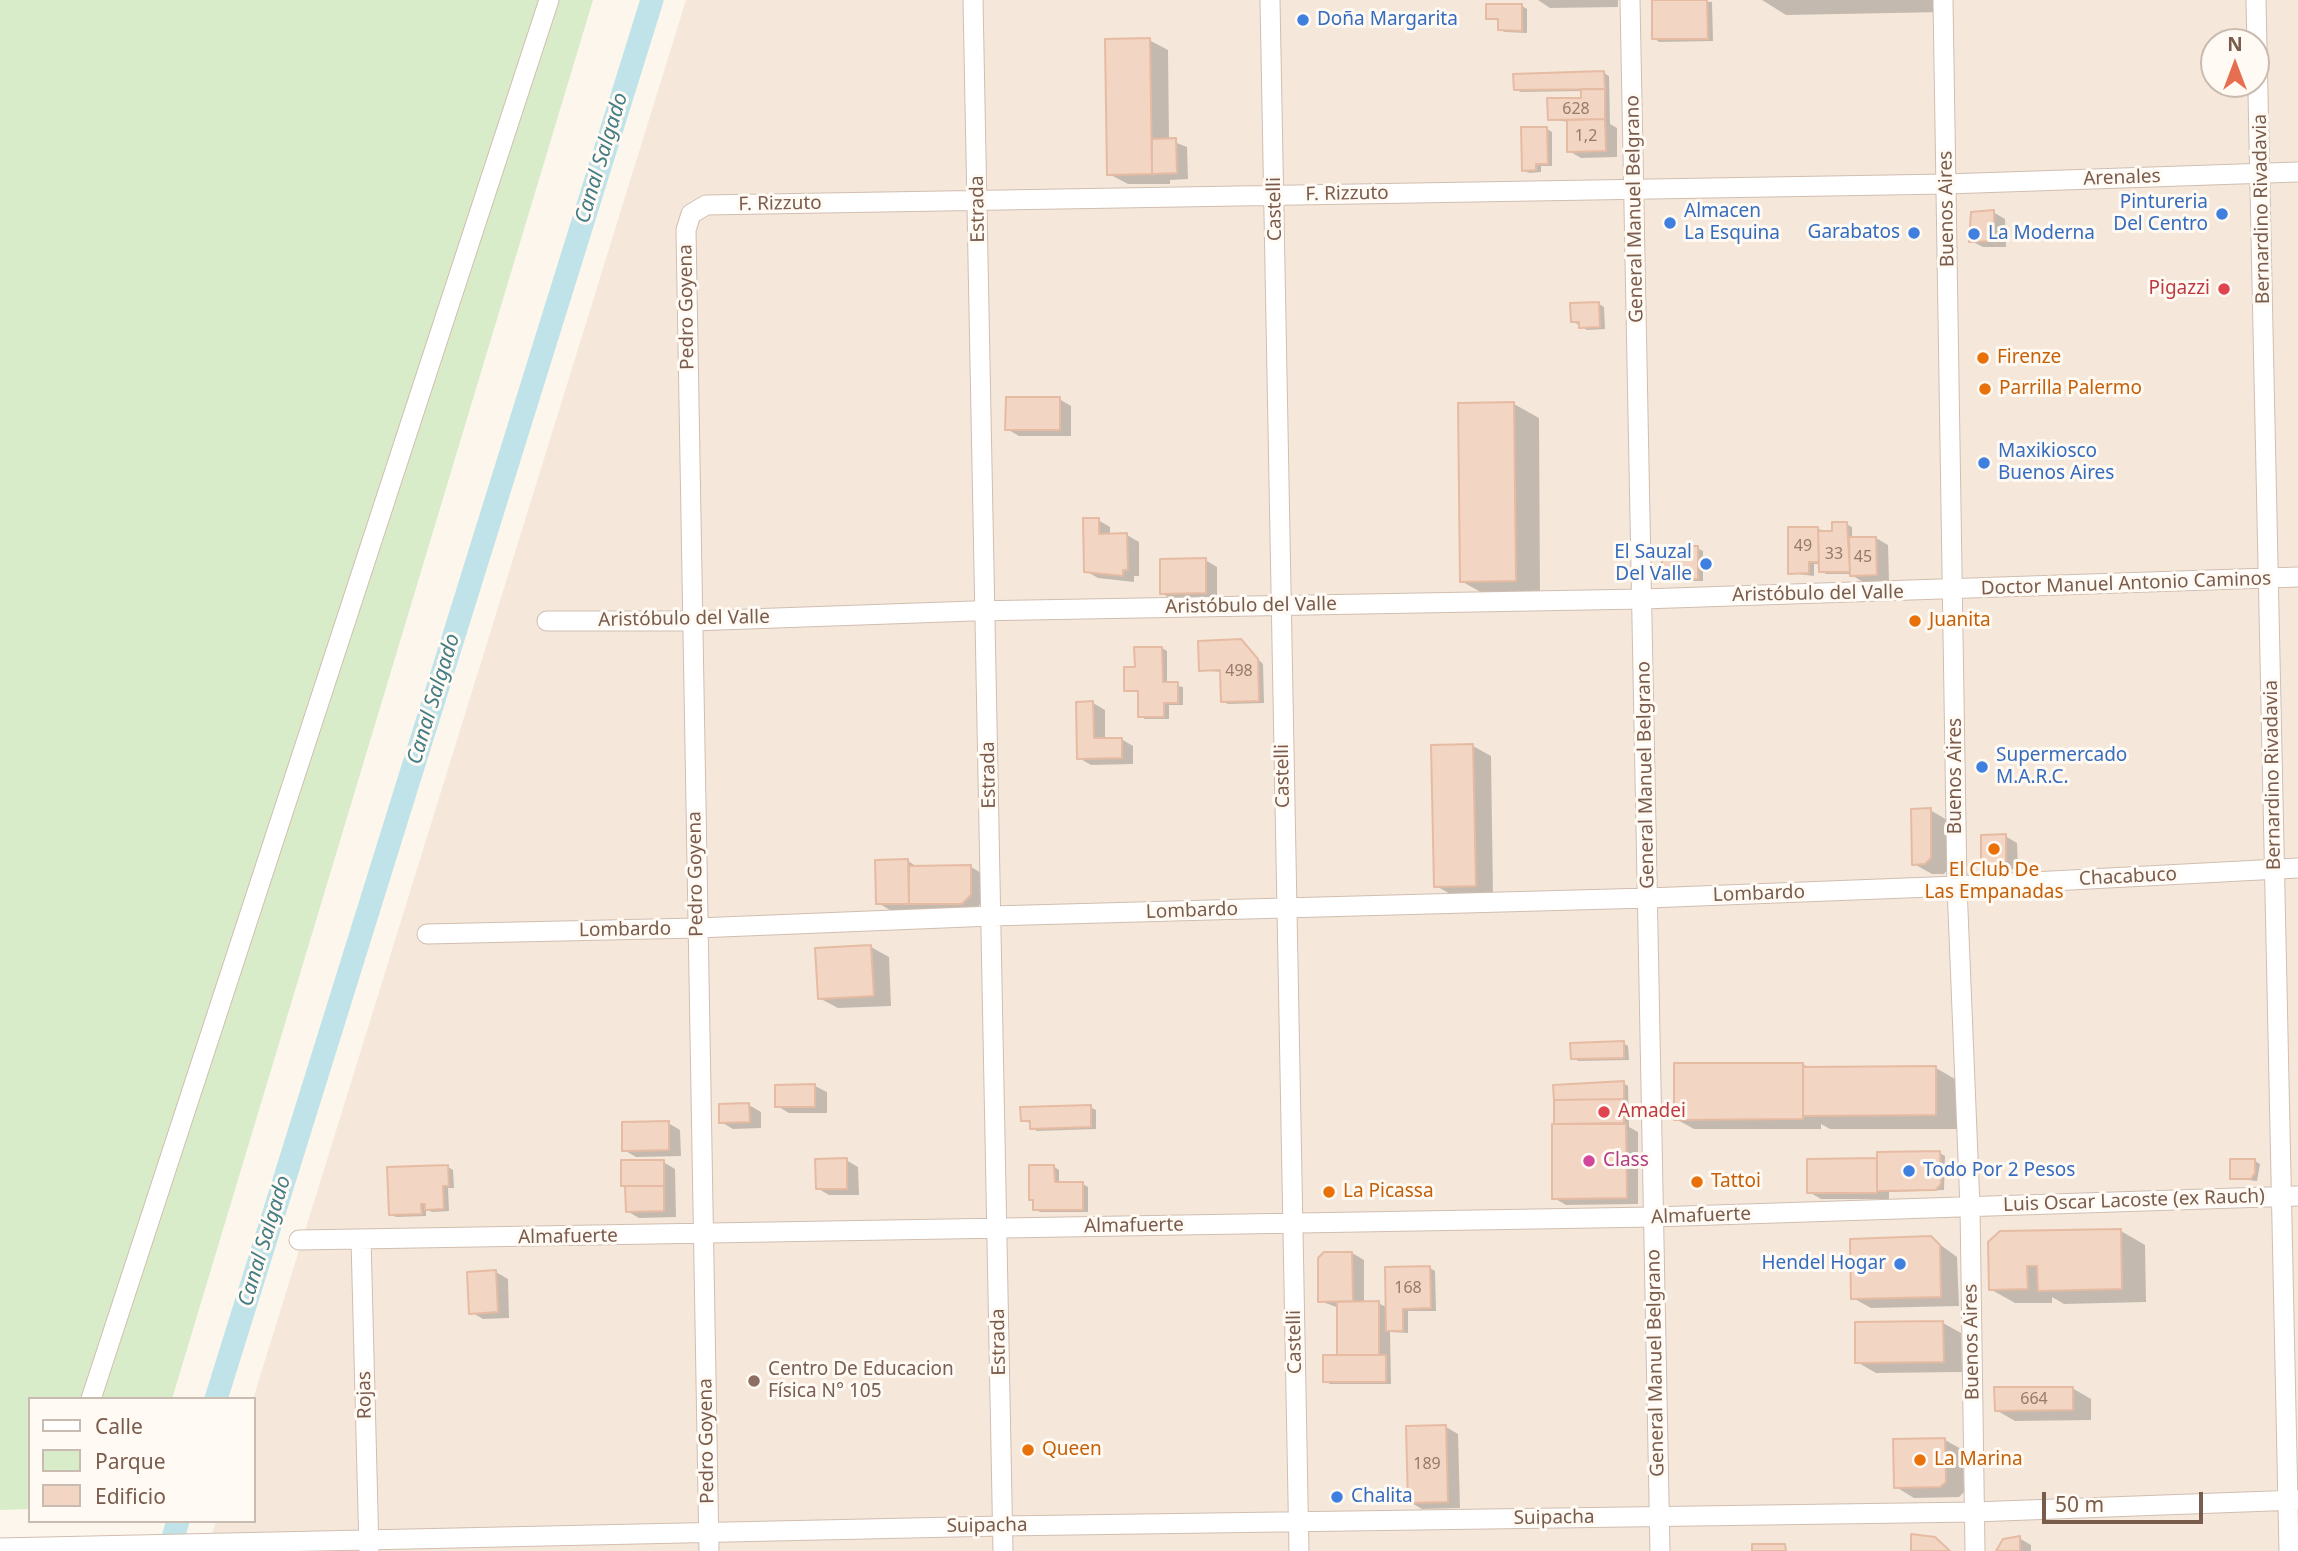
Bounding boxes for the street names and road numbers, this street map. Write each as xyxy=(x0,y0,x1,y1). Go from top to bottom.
street label: General Manuel Belgrano xyxy=(1622,95,1648,323)
street label: Bernardino Rivadavia xyxy=(2249,114,2275,304)
street label: Buenos Aires xyxy=(1935,151,1959,267)
street label: Arenales xyxy=(2083,165,2161,191)
street label: Estrada xyxy=(966,175,990,243)
street label: Castelli xyxy=(1263,177,1287,241)
street label: F. Rizzuto xyxy=(1305,182,1389,206)
street label: F. Rizzuto xyxy=(738,192,822,216)
street label: Pedro Goyena xyxy=(675,244,699,370)
street label: Doctor Manuel Antonio Caminos xyxy=(1980,568,2272,600)
street label: Aristóbulo del Valle xyxy=(1732,581,1904,607)
street label: Aristóbulo del Valle xyxy=(1165,593,1337,619)
street label: Aristóbulo del Valle xyxy=(598,606,770,632)
street label: General Manuel Belgrano xyxy=(1633,661,1659,889)
street label: Bernardino Rivadavia xyxy=(2260,680,2286,870)
street label: Buenos Aires xyxy=(1945,718,1967,834)
street label: Estrada xyxy=(977,741,1001,809)
street label: Castelli xyxy=(1271,744,1295,808)
street label: Pedro Goyena xyxy=(684,811,708,937)
street label: Chacabuco xyxy=(2078,863,2178,891)
street label: Lombardo xyxy=(1713,881,1805,907)
street label: Lombardo xyxy=(1146,898,1238,924)
street label: Lombardo xyxy=(579,918,671,942)
street label: Luis Oscar Lacoste (ex Rauch) xyxy=(2003,1185,2265,1217)
street label: Almafuerte xyxy=(1651,1203,1751,1229)
street label: Almafuerte xyxy=(1084,1214,1184,1238)
street label: Almafuerte xyxy=(518,1225,618,1249)
street label: General Manuel Belgrano xyxy=(1643,1249,1669,1477)
street label: Buenos Aires xyxy=(1960,1284,1984,1400)
street label: Estrada xyxy=(987,1308,1011,1376)
street label: Castelli xyxy=(1283,1310,1307,1374)
street label: Rojas xyxy=(353,1371,377,1419)
street label: Pedro Goyena xyxy=(695,1378,719,1504)
street label: Suipacha xyxy=(1513,1506,1595,1530)
street label: Suipacha xyxy=(946,1514,1028,1538)

